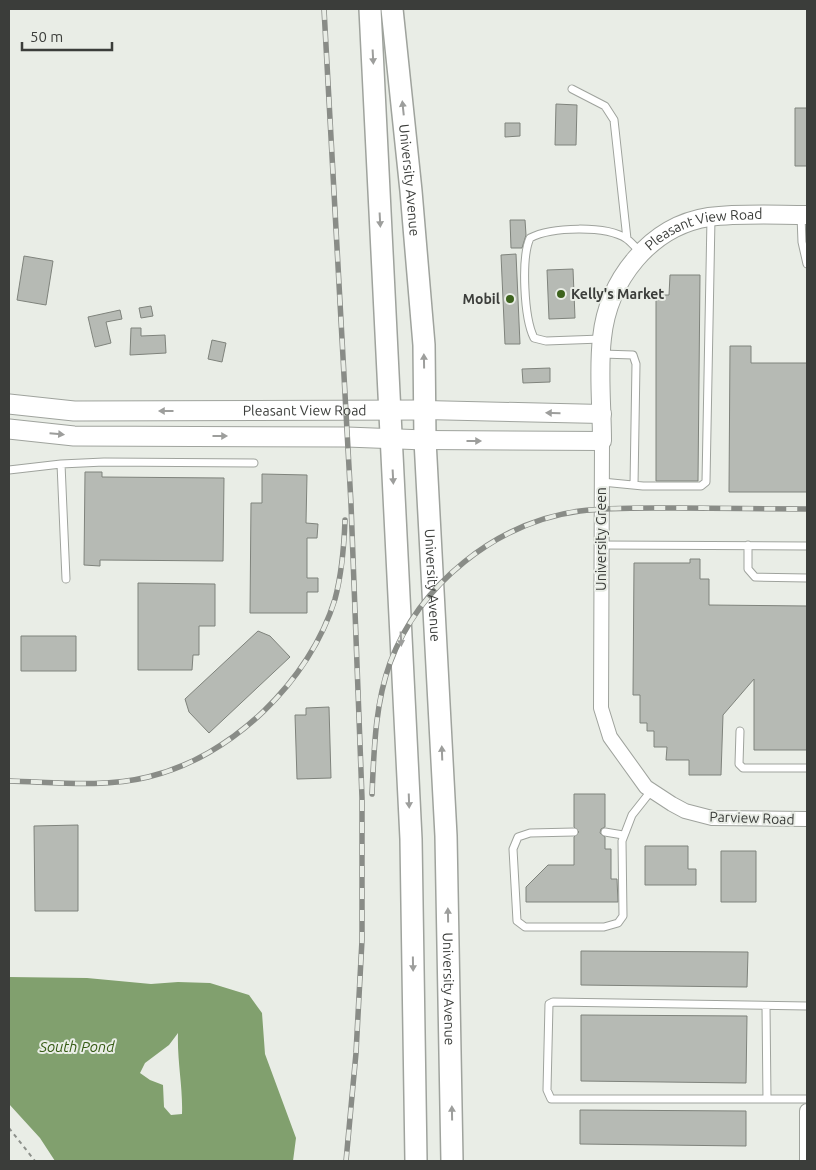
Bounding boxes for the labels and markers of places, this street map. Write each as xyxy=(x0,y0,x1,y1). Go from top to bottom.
place label: Kelly's Market xyxy=(571,286,664,302)
marker: Kelly's Market xyxy=(555,288,567,300)
place label: Mobil xyxy=(463,291,500,307)
marker: Mobil xyxy=(504,293,516,305)

